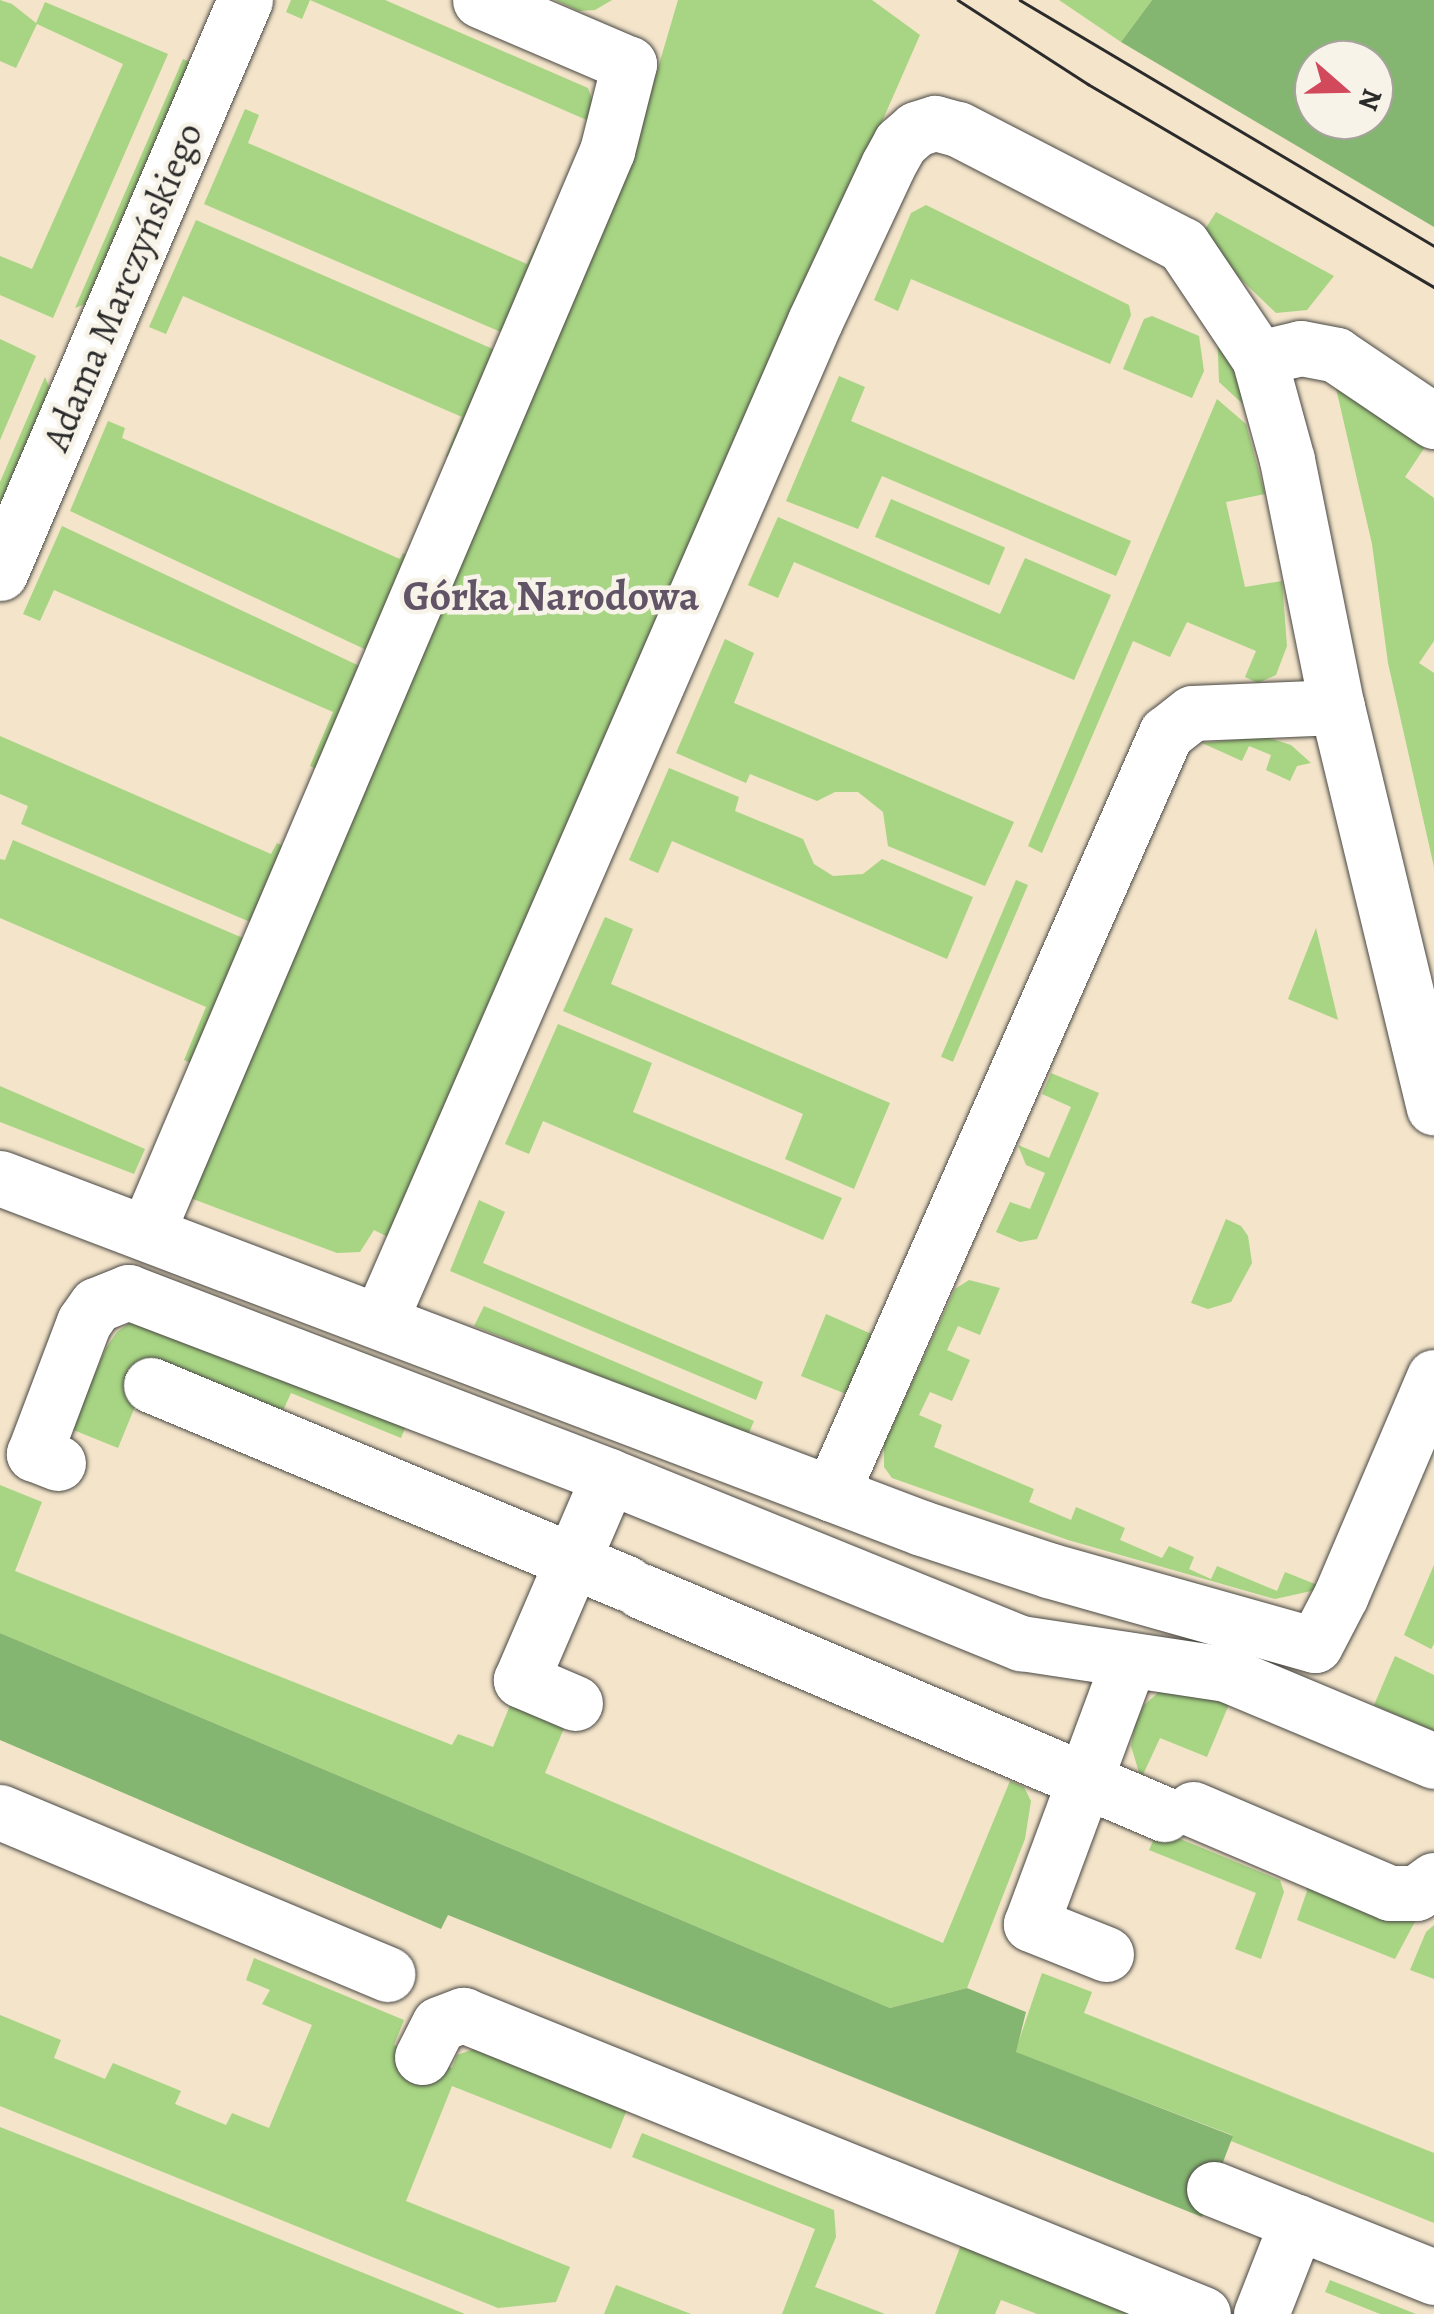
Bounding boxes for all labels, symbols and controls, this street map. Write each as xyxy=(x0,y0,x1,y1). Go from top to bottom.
north arrow xyxy=(1294,40,1394,140)
text: N xyxy=(1349,83,1392,116)
street label: Adama Marczyńskiego xyxy=(33,116,213,458)
district label: Górka Narodowa xyxy=(403,571,699,621)

